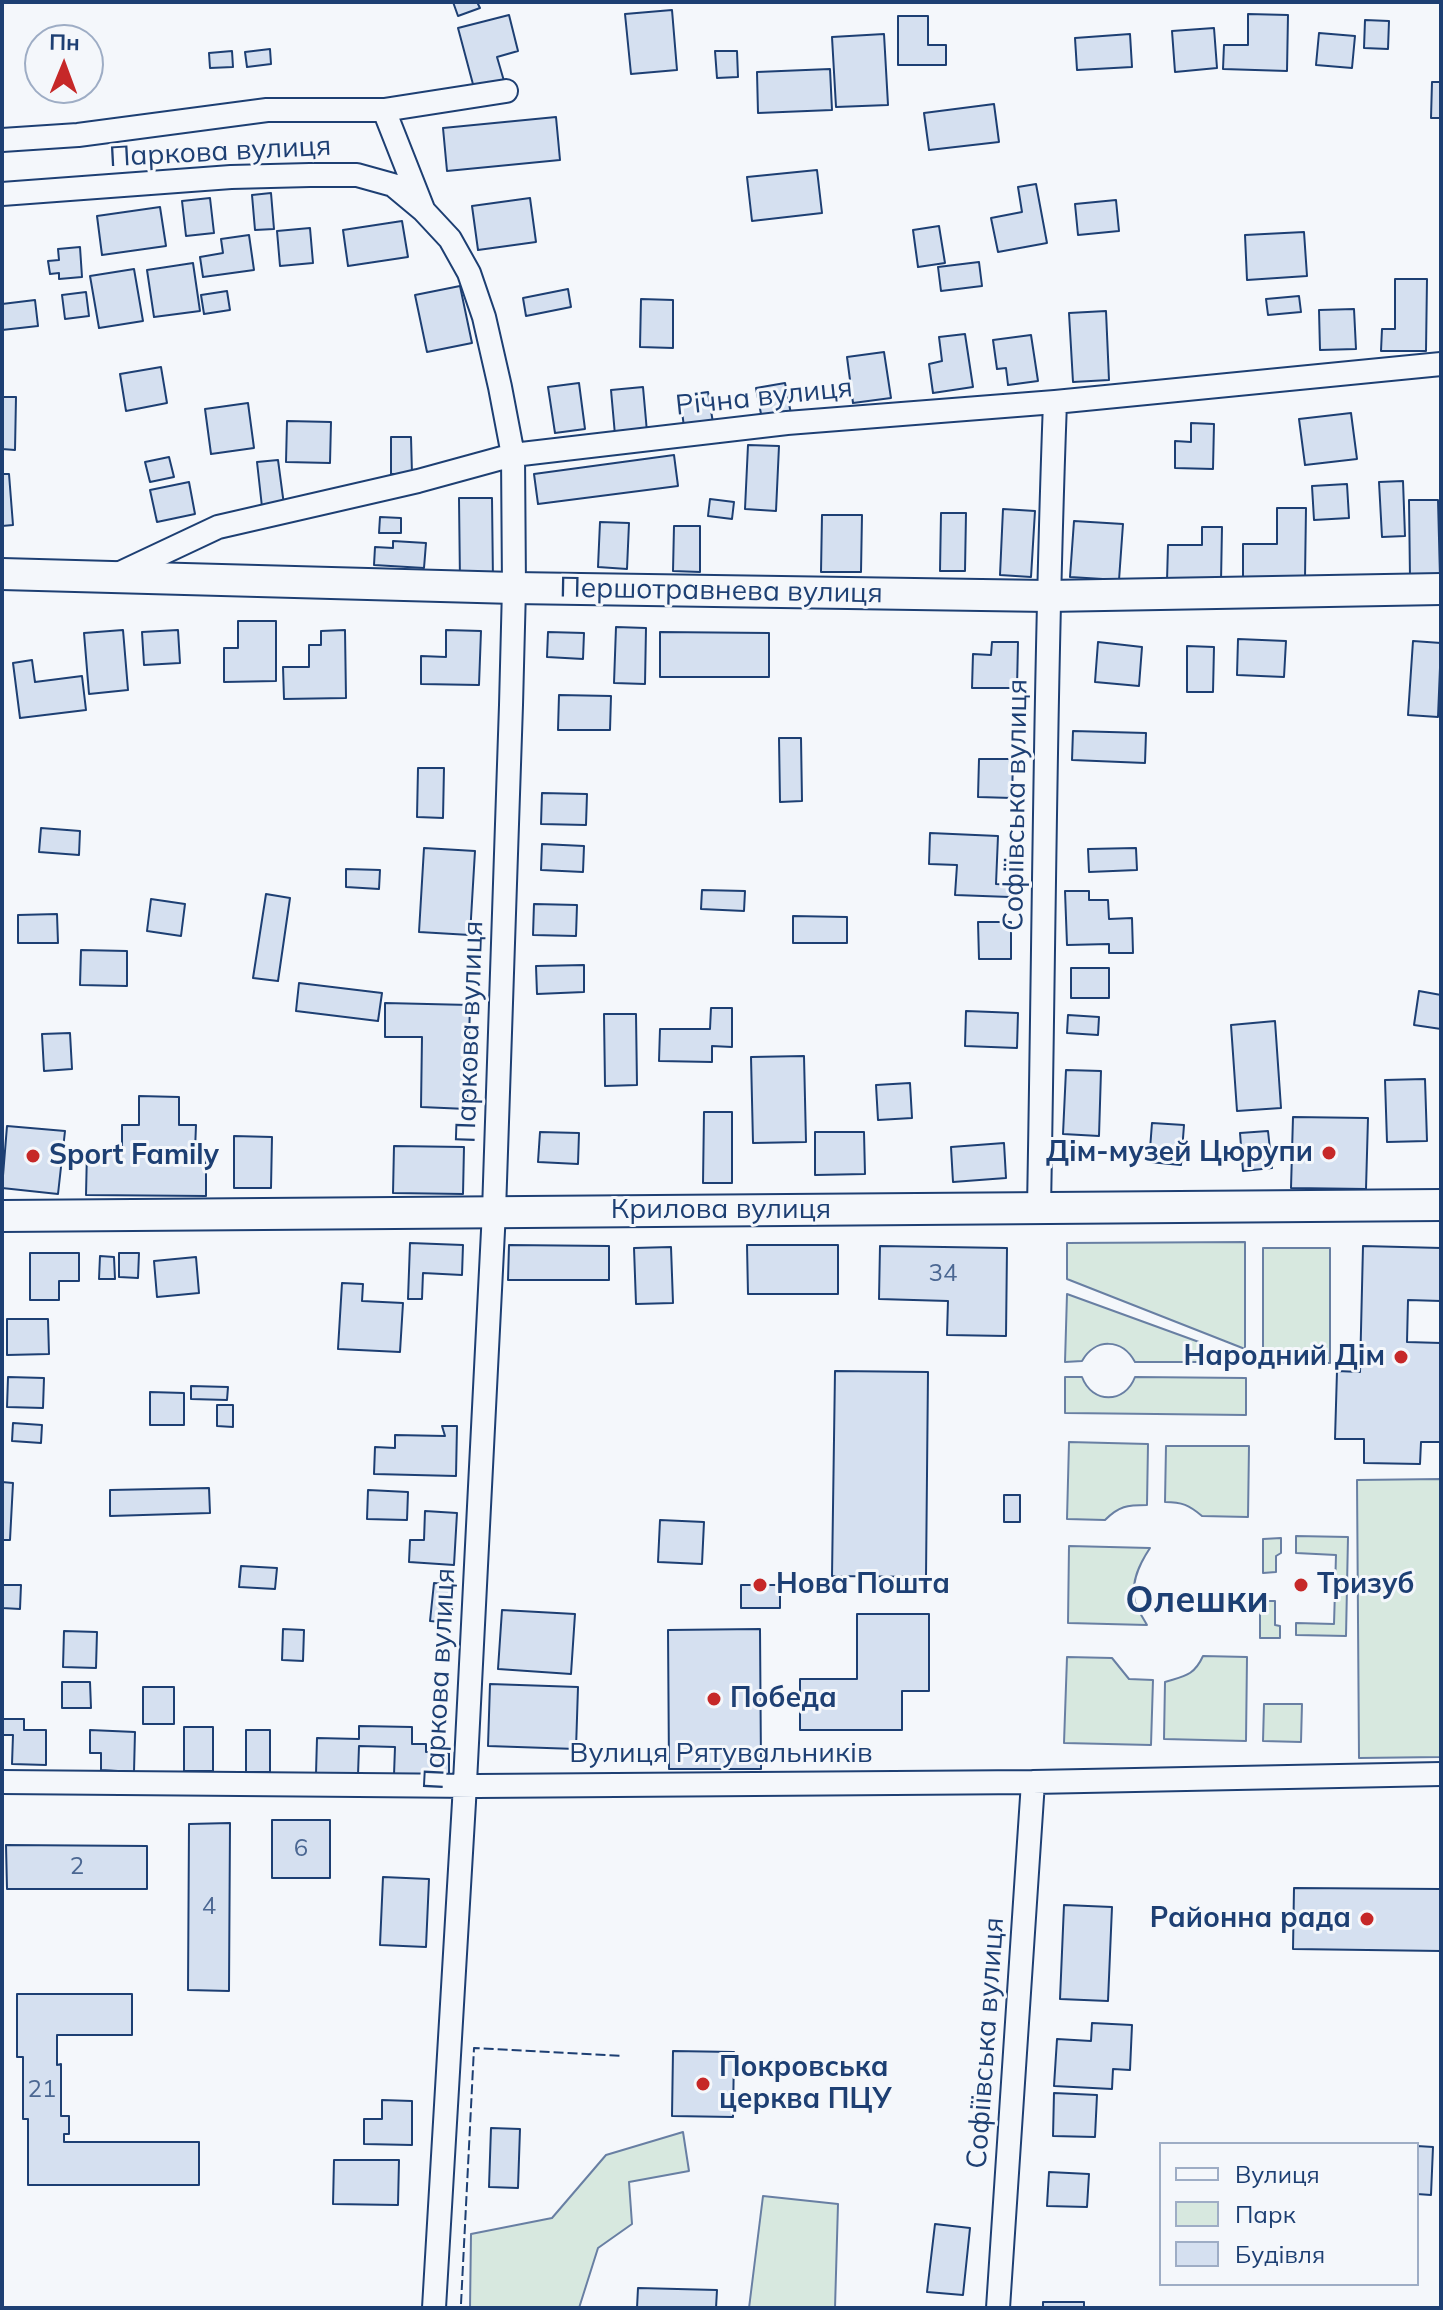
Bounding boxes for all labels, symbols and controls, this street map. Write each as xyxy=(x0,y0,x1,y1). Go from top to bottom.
north arrow xyxy=(24,24,104,104)
text: Пн xyxy=(49,28,80,56)
street label: Паркова вулиця xyxy=(108,129,332,175)
street label: Річна вулиця xyxy=(674,371,854,423)
street label: Першотравнева вулиця xyxy=(559,571,883,611)
street label: Софіївська вулиця xyxy=(997,679,1035,931)
street label: Паркова вулиця xyxy=(449,920,491,1144)
place label: Дім-музей Цюрупи xyxy=(1046,1136,1313,1170)
place label: Sport Family xyxy=(49,1139,219,1173)
marker: Дім-музей Цюрупи xyxy=(1320,1144,1338,1162)
marker: Sport Family xyxy=(24,1147,42,1165)
street label: Крилова вулиця xyxy=(611,1193,831,1227)
house number: 34 xyxy=(929,1260,957,1288)
place label: Народний Дім xyxy=(1183,1340,1385,1374)
marker: Народний Дім xyxy=(1392,1348,1410,1366)
street label: Паркова вулиця xyxy=(417,1567,463,1791)
place label: Нова Пошта xyxy=(776,1568,950,1602)
place label: Тризуб xyxy=(1317,1568,1415,1602)
marker: Нова Пошта xyxy=(751,1576,769,1594)
marker: Тризуб xyxy=(1292,1576,1310,1594)
district label: Олешки xyxy=(1125,1579,1269,1623)
place label: Победа xyxy=(730,1682,837,1716)
marker: Победа xyxy=(705,1690,723,1708)
street label: Вулиця Рятувальників xyxy=(569,1737,873,1771)
house number: 6 xyxy=(294,1835,308,1863)
house number: 2 xyxy=(70,1853,84,1881)
house number: 4 xyxy=(202,1893,216,1921)
place label: Районна рада xyxy=(1150,1902,1351,1936)
marker: Районна рада xyxy=(1358,1910,1376,1928)
street label: Софіївська вулиця xyxy=(960,1916,1012,2170)
place label: Покровська церква ПЦУ xyxy=(719,2051,891,2117)
marker: Покровська церква ПЦУ xyxy=(694,2075,712,2093)
house number: 21 xyxy=(28,2076,56,2104)
legend xyxy=(1159,2142,1419,2286)
text: Вулиця xyxy=(1235,2159,1320,2189)
text: Парк xyxy=(1235,2199,1296,2229)
text: Будівля xyxy=(1235,2239,1325,2269)

